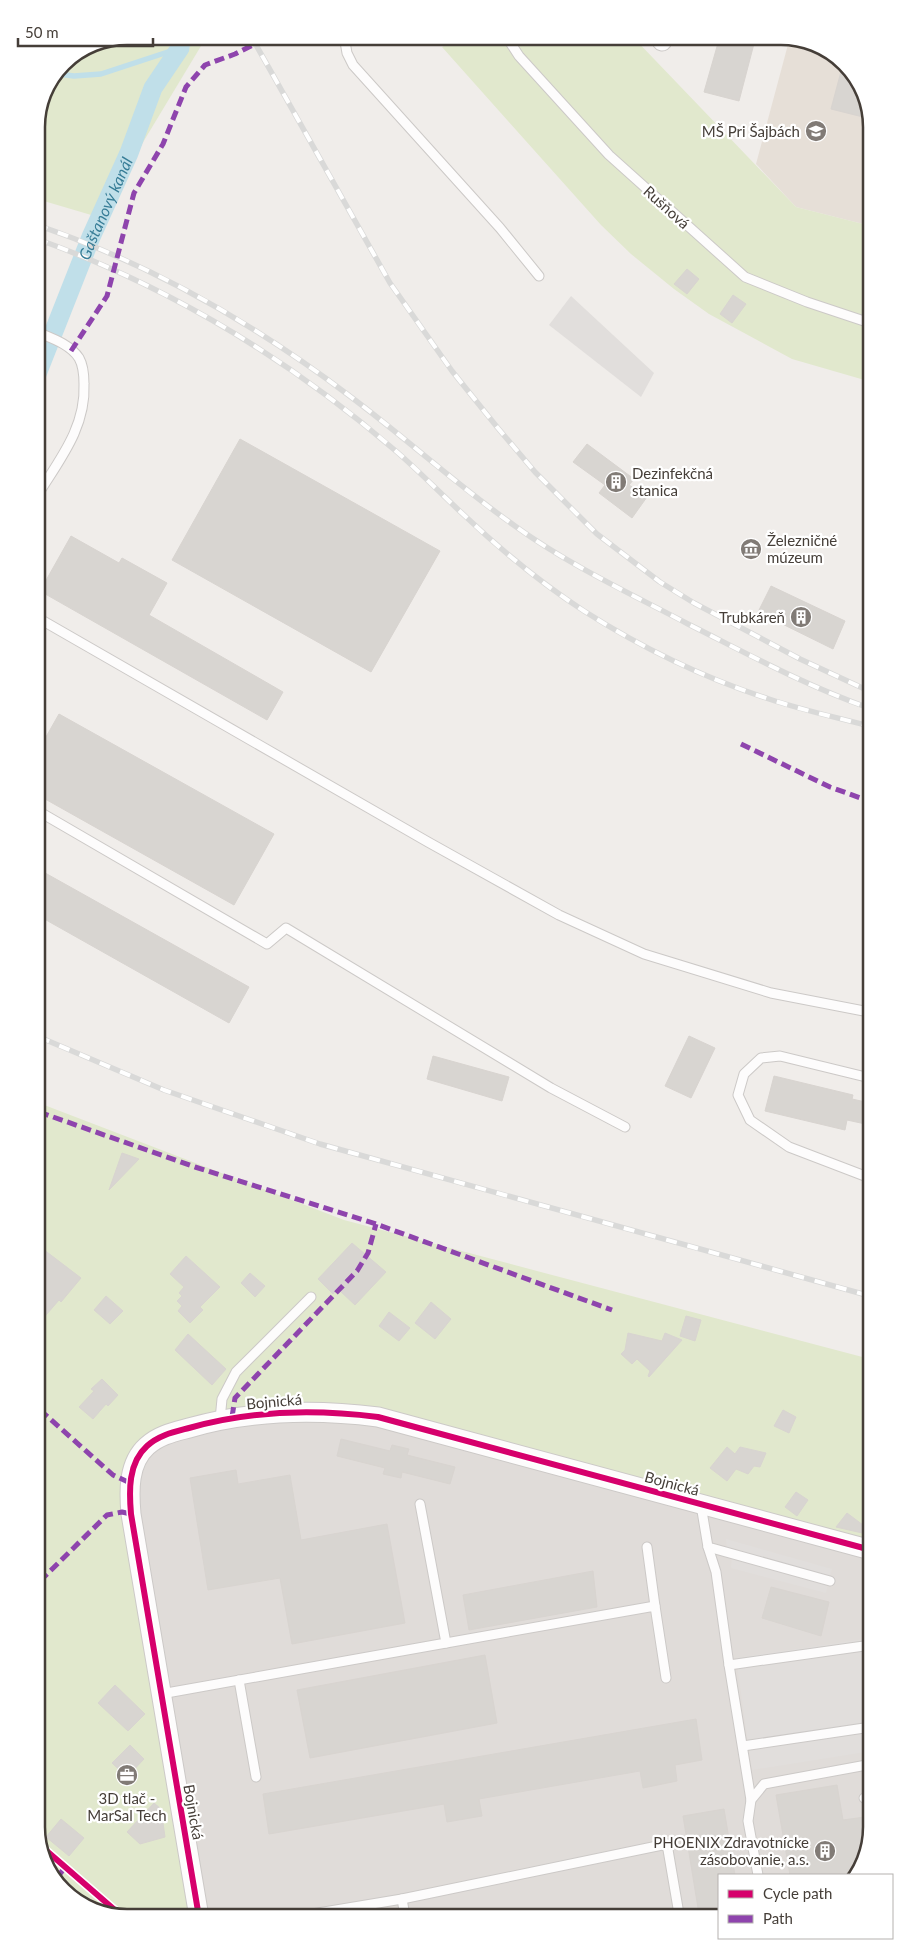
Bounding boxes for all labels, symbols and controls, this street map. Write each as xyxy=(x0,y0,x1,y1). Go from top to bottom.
scale bar xyxy=(18,15,152,47)
text: 50 m xyxy=(25,23,59,41)
school or university icon: MŠ Pri Šajbách xyxy=(804,119,828,143)
place label: MŠ Pri Šajbách xyxy=(702,122,800,140)
water label: Gaštanový kanál xyxy=(74,154,136,262)
street label: Rušňová xyxy=(640,182,694,232)
place label: Dezinfekčná stanica xyxy=(632,464,713,499)
building icon: Dezinfekčná stanica xyxy=(604,470,628,494)
place label: Železničné múzeum xyxy=(767,531,837,566)
museum icon: Železničné múzeum xyxy=(739,537,763,561)
building icon: Trubkáreň xyxy=(789,605,813,629)
place label: Trubkáreň xyxy=(719,608,785,626)
street label: Bojnická xyxy=(245,1390,303,1412)
street label: Bojnická xyxy=(643,1467,701,1499)
office icon: 3D tlač - MarSal Tech xyxy=(115,1763,139,1787)
street label: Bojnická xyxy=(180,1783,208,1841)
place label: 3D tlač - MarSal Tech xyxy=(87,1789,167,1824)
place label: PHOENIX Zdravotnícke zásobovanie, a.s. xyxy=(653,1833,809,1868)
building icon: PHOENIX Zdravotnícke zásobovanie, a.s. xyxy=(813,1839,837,1863)
legend xyxy=(718,1874,893,1939)
text: Cycle path xyxy=(763,1884,832,1902)
text: Path xyxy=(763,1909,793,1927)

